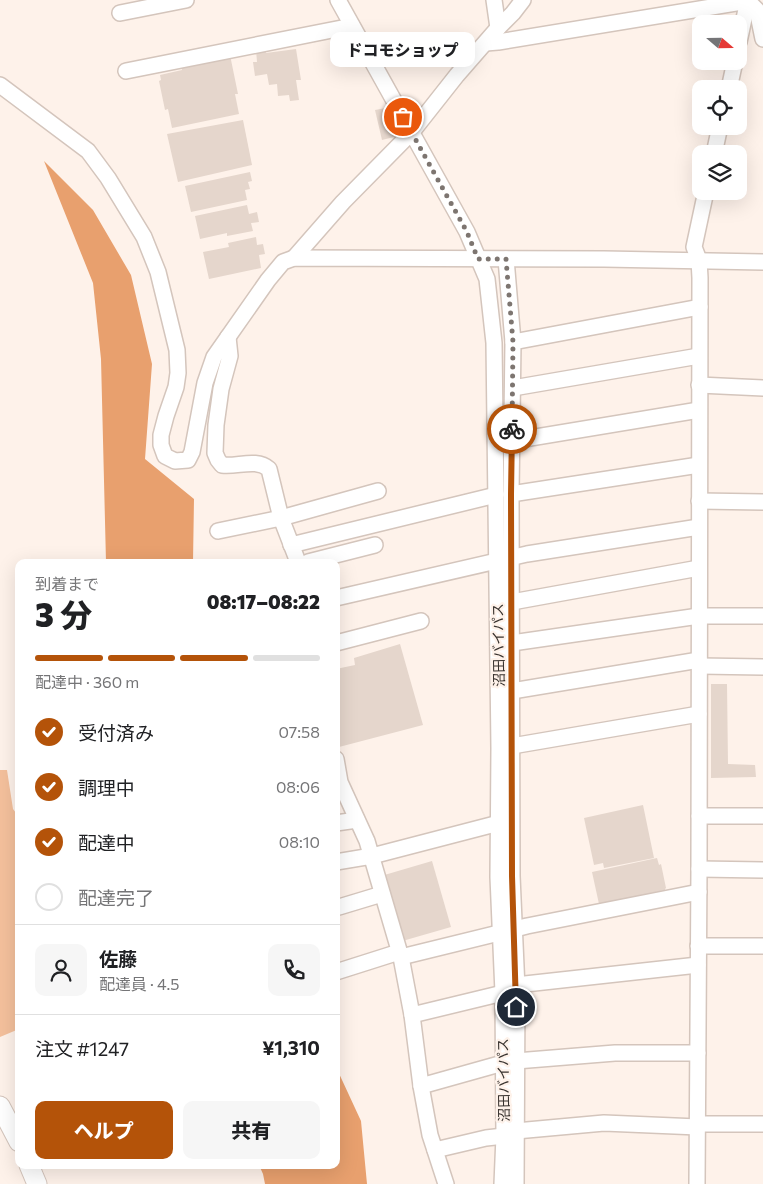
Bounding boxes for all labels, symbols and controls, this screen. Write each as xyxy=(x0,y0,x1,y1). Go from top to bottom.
north arrow xyxy=(692,15,748,70)
map controls xyxy=(692,15,747,200)
callout: ドコモショップ xyxy=(330,32,476,67)
text: ドコモショップ xyxy=(346,40,459,59)
button: locate xyxy=(692,80,747,135)
pin xyxy=(382,96,424,138)
icon: bag xyxy=(389,103,417,131)
button: layers xyxy=(692,145,747,200)
courier xyxy=(487,404,537,454)
icon: bike xyxy=(498,415,526,443)
text: 到着まで xyxy=(35,574,99,593)
text: 08:17–08:22 xyxy=(207,590,320,613)
text: 3 分 xyxy=(35,594,92,634)
street label: 沼田バイパス xyxy=(489,603,507,687)
text: 配達中 · 360 m xyxy=(35,672,139,691)
icon: check xyxy=(35,718,63,746)
text: 受付済み xyxy=(78,721,154,744)
text: 07:58 xyxy=(278,722,320,741)
icon: check xyxy=(35,773,63,801)
text: 調理中 xyxy=(78,776,135,799)
text: 08:06 xyxy=(276,777,320,796)
icon: check xyxy=(35,828,63,856)
text: 配達中 xyxy=(78,831,135,854)
text: 08:10 xyxy=(279,832,320,851)
text: 配達完了 xyxy=(78,886,154,909)
button: person xyxy=(35,944,87,996)
button: phone xyxy=(268,944,320,996)
text: 佐藤 xyxy=(99,947,137,970)
text: 配達員 · 4.5 xyxy=(99,974,179,993)
pin xyxy=(495,986,537,1028)
icon: home xyxy=(502,993,530,1021)
text: ¥1,310 xyxy=(262,1036,320,1059)
text: 注文 #1247 xyxy=(35,1037,129,1060)
street label: 沼田バイパス xyxy=(494,1038,512,1122)
button: ヘルプ xyxy=(35,1101,173,1159)
button: 共有 xyxy=(183,1101,320,1159)

